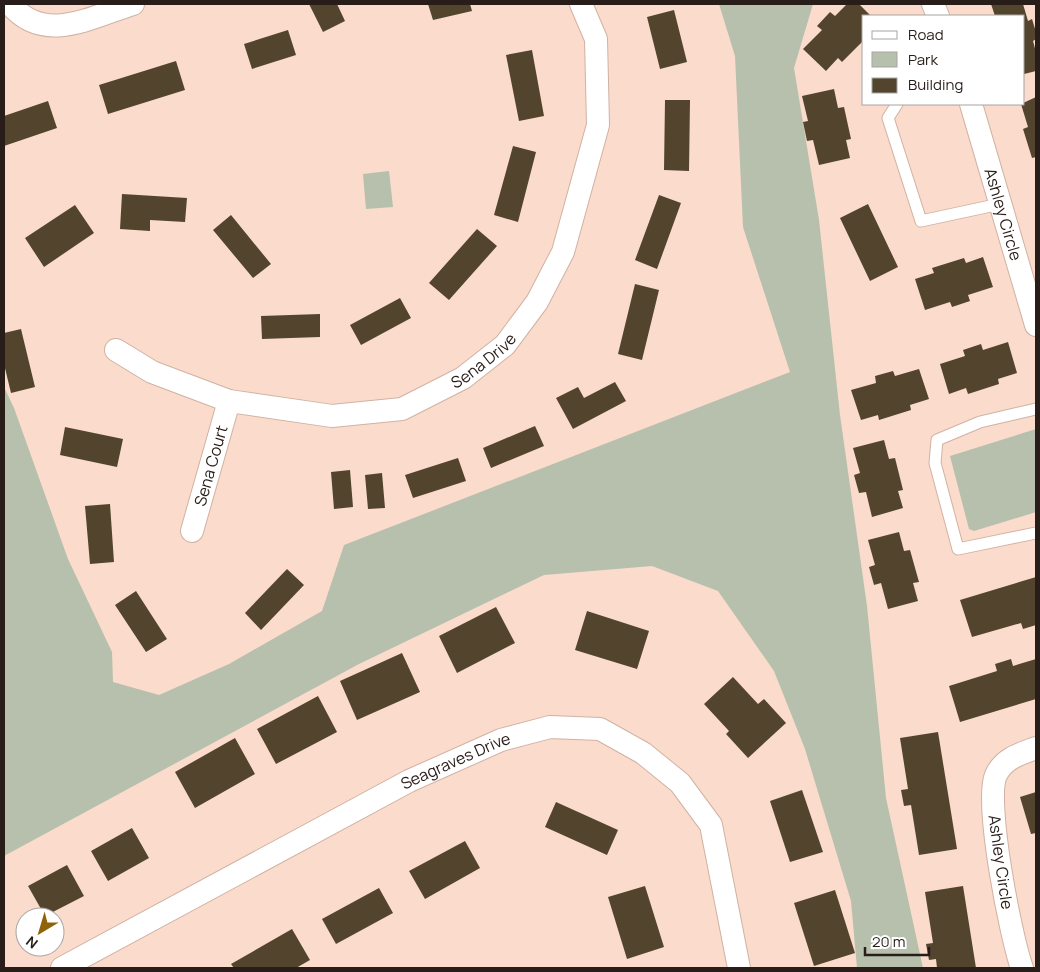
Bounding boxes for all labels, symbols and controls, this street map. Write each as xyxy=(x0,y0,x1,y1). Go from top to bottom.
legend xyxy=(862,15,1025,105)
text: Road xyxy=(908,24,944,45)
text: Park xyxy=(908,49,938,70)
text: Building xyxy=(908,74,963,95)
street label: Ashley Circle xyxy=(979,166,1027,263)
street label: Sena Drive xyxy=(447,329,521,393)
street label: Sena Court xyxy=(189,423,233,509)
street label: Seagraves Drive xyxy=(397,727,512,794)
street label: Ashley Circle xyxy=(983,813,1019,911)
north arrow xyxy=(15,907,65,957)
scale bar xyxy=(865,924,929,956)
text: 20 m xyxy=(872,931,905,952)
text: N xyxy=(22,932,42,953)

